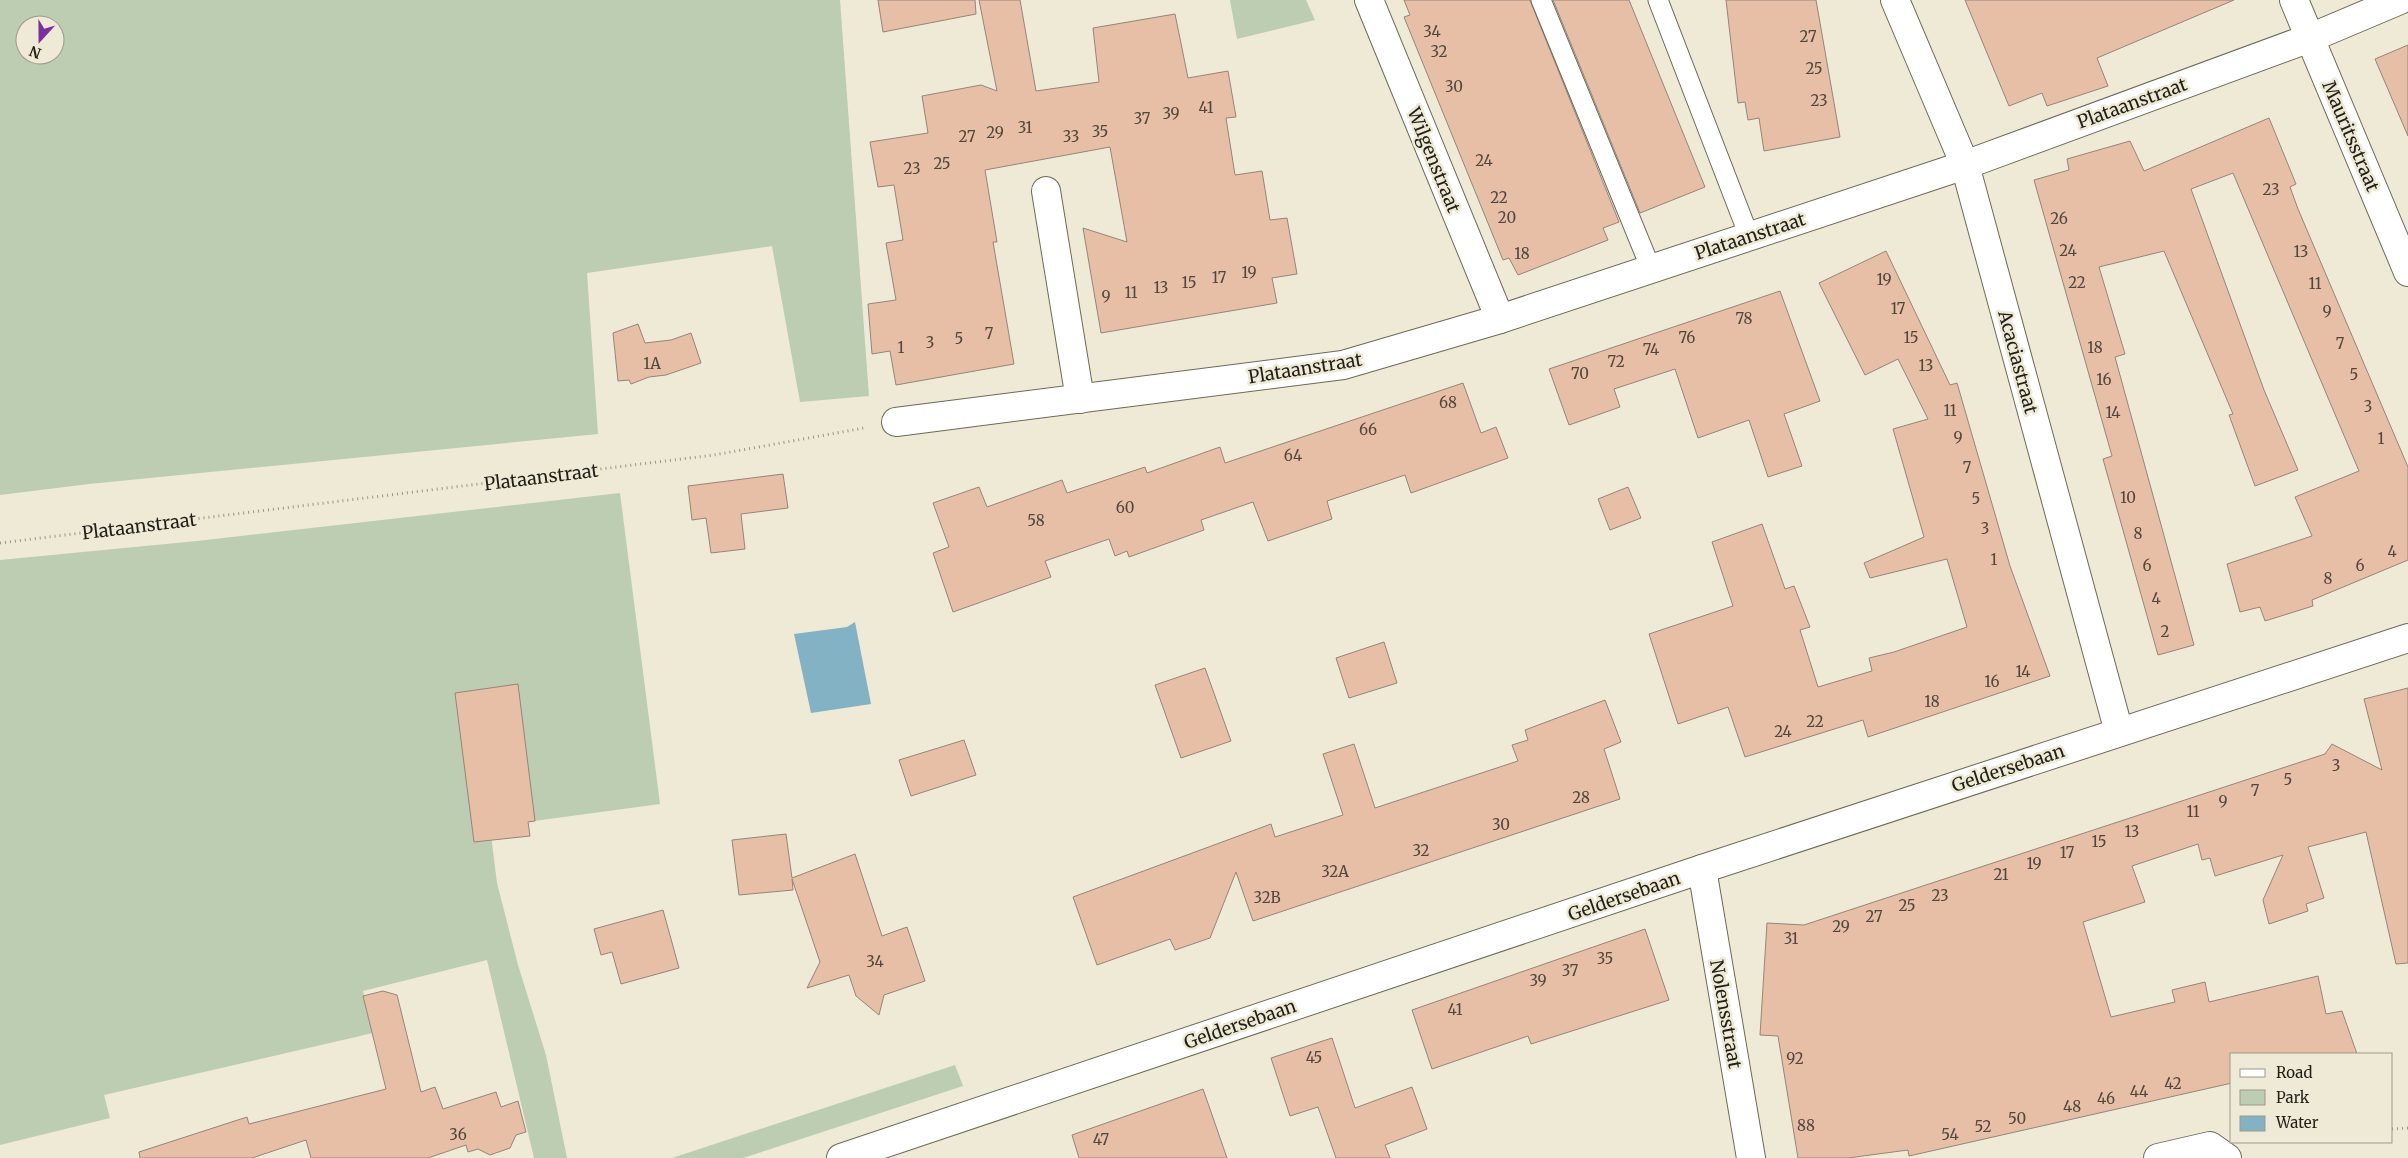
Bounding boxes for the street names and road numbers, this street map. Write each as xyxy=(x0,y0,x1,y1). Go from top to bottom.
street label: Plataanstraat xyxy=(2074,72,2190,134)
street label: Mauritsstraat xyxy=(2317,77,2385,195)
street label: Wilgenstraat xyxy=(1402,103,1466,216)
street label: Plataanstraat xyxy=(1692,207,1808,265)
street label: Acaciastraat xyxy=(1993,307,2043,416)
street label: Plataanstraat xyxy=(1246,348,1364,388)
street label: Plataanstraat xyxy=(482,459,600,495)
street label: Plataanstraat xyxy=(80,508,198,544)
street label: Geldersebaan xyxy=(1949,739,2067,797)
street label: Geldersebaan xyxy=(1565,866,1683,926)
street label: Nolensstraat xyxy=(1705,958,1747,1070)
street label: Geldersebaan xyxy=(1181,994,1299,1054)

